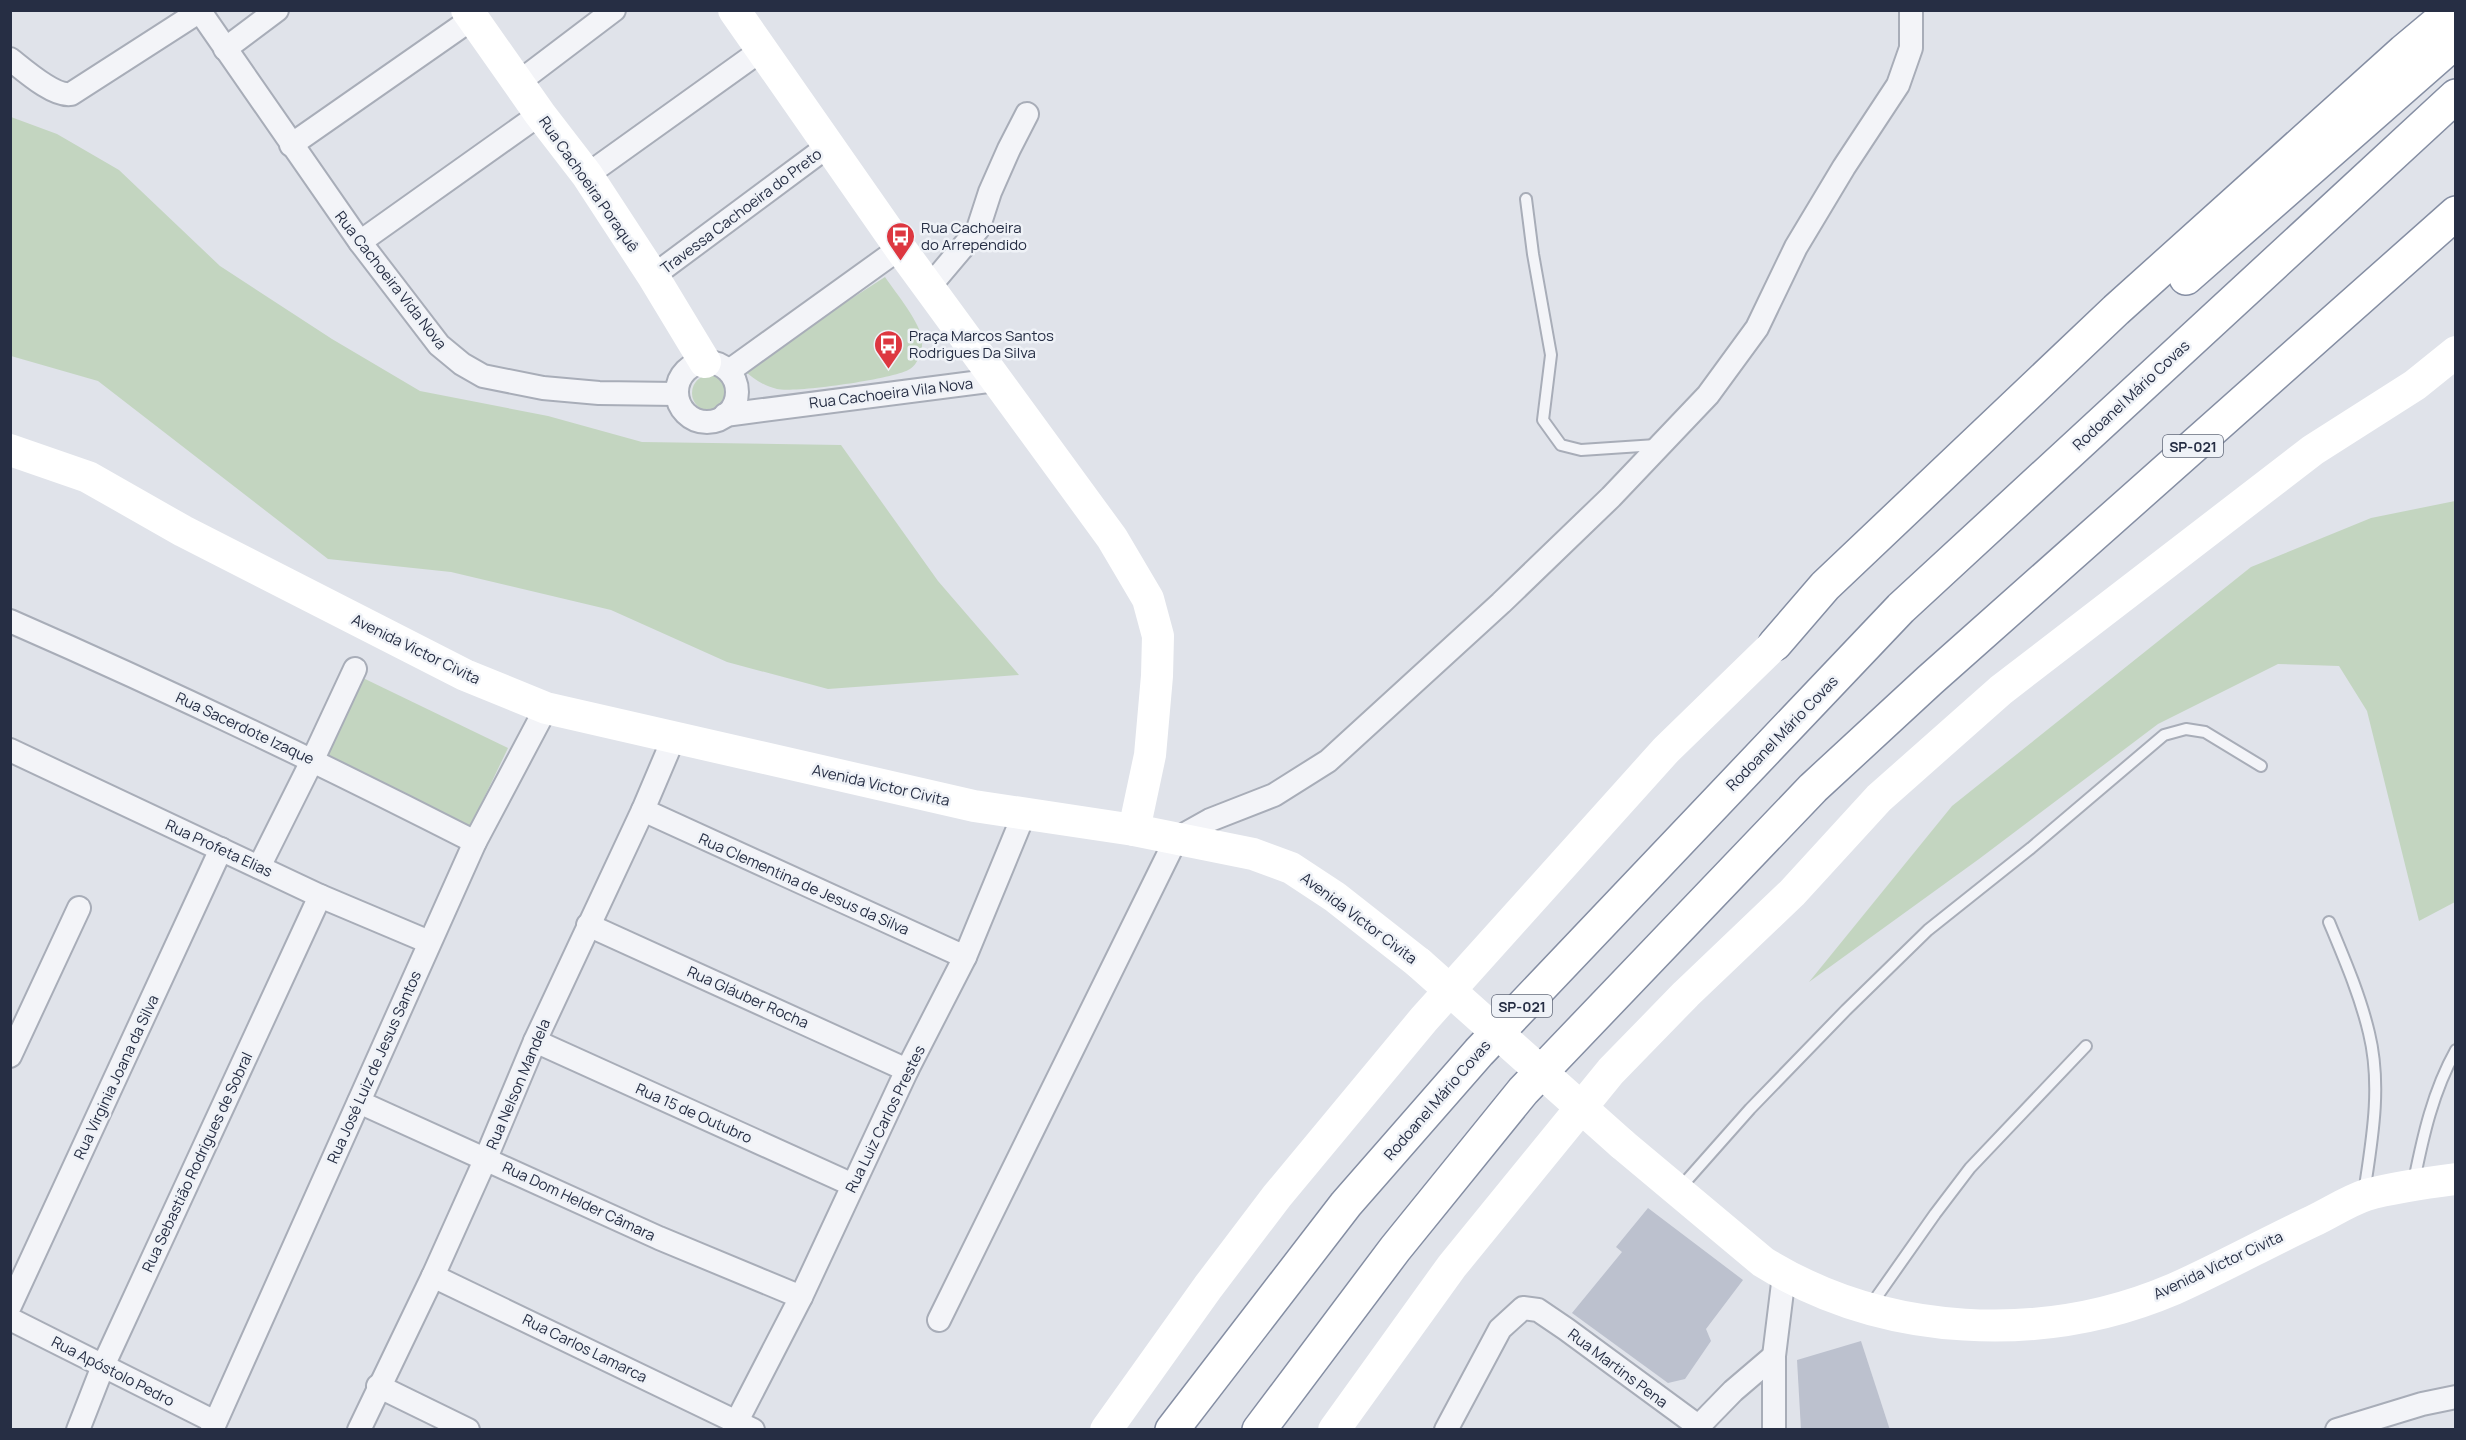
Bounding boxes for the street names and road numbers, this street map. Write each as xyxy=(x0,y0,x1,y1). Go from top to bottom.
street label: Rua Cachoeira Poraquê xyxy=(534,112,644,256)
street label: Travessa Cachoeira do Preto xyxy=(656,143,826,279)
street label: Rua Cachoeira Vida Nova xyxy=(330,206,452,354)
street label: Rodoanel Mário Covas xyxy=(2068,335,2194,455)
street label: Rua Cachoeira Vila Nova xyxy=(808,373,974,413)
road number: SP-021 xyxy=(2163,435,2223,457)
street label: Avenida Victor Civita xyxy=(348,609,484,689)
street label: Rodoanel Mário Covas xyxy=(1721,671,1843,795)
street label: Rua Sacerdote Izaque xyxy=(172,687,318,769)
street label: Avenida Victor Civita xyxy=(810,759,952,811)
street label: Rua Profeta Elias xyxy=(162,814,276,882)
street label: Rua Clementina de Jesus da Silva xyxy=(695,828,913,940)
street label: Avenida Victor Civita xyxy=(1297,867,1421,969)
street label: Rua Gláuber Rocha xyxy=(684,961,812,1033)
street label: Rua José Luiz de Jesus Santos xyxy=(322,967,426,1167)
street label: Rua Virginia Joana da Silva xyxy=(69,991,163,1163)
road number: SP-021 xyxy=(1492,995,1552,1017)
street label: Rua Nelson Mandela xyxy=(481,1015,555,1153)
street label: Rodoanel Mário Covas xyxy=(1379,1035,1495,1165)
street label: Rua Luiz Carlos Prestes xyxy=(840,1042,930,1196)
street label: Rua Sebastião Rodrigues de Sobral xyxy=(137,1048,257,1276)
street label: Rua 15 de Outubro xyxy=(632,1078,756,1148)
street label: Rua Dom Helder Câmara xyxy=(499,1156,659,1246)
street label: Avenida Victor Civita xyxy=(2150,1226,2286,1304)
street label: Rua Carlos Lamarca xyxy=(519,1309,651,1387)
street label: Rua Martins Pena xyxy=(1564,1323,1672,1413)
street label: Rua Apóstolo Pedro xyxy=(48,1331,178,1411)

